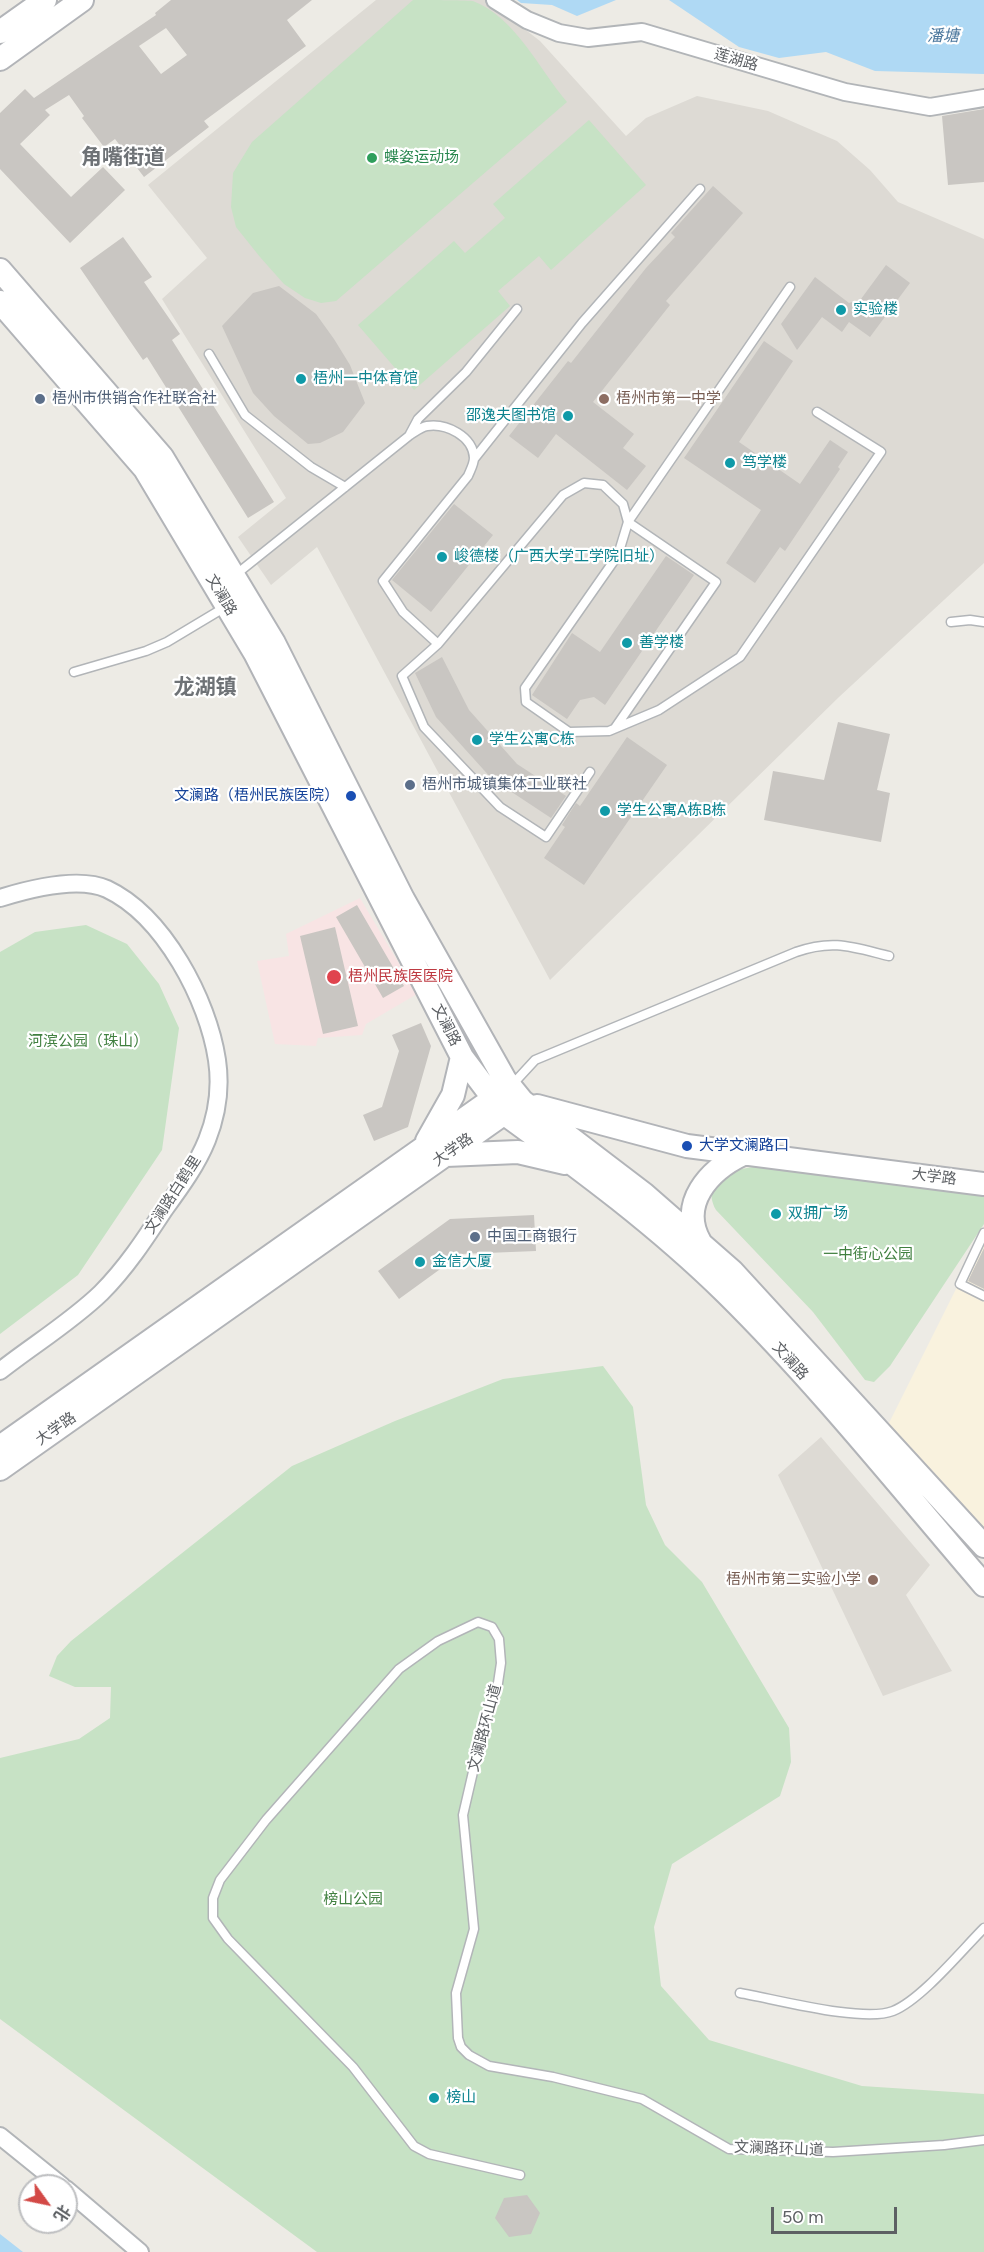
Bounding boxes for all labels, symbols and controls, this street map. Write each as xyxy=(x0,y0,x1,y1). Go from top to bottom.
water label: 潘塘 xyxy=(927,26,959,46)
street label: 莲湖路 xyxy=(712,45,760,75)
district label: 角嘴街道 xyxy=(81,145,165,171)
place label: 蝶姿运动场 xyxy=(384,149,459,167)
marker: 蝶姿运动场 xyxy=(365,151,379,165)
place label: 实验楼 xyxy=(853,301,898,319)
marker: 实验楼 xyxy=(834,303,848,317)
place label: 梧州一中体育馆 xyxy=(313,370,418,388)
marker: 梧州一中体育馆 xyxy=(294,372,308,386)
place label: 梧州市供销合作社联合社 xyxy=(52,390,217,408)
place label: 梧州市第一中学 xyxy=(616,390,721,408)
marker: 梧州市供销合作社联合社 xyxy=(33,392,47,406)
marker: 梧州市第一中学 xyxy=(597,392,611,406)
place label: 邵逸夫图书馆 xyxy=(466,407,556,425)
marker: 邵逸夫图书馆 xyxy=(561,409,575,423)
place label: 笃学楼 xyxy=(742,454,787,472)
marker: 笃学楼 xyxy=(723,456,737,470)
place label: 峻德楼（广西大学工学院旧址） xyxy=(454,548,664,566)
marker: 峻德楼（广西大学工学院旧址） xyxy=(435,550,449,564)
street label: 文澜路 xyxy=(202,571,240,619)
place label: 善学楼 xyxy=(639,634,684,652)
marker: 善学楼 xyxy=(620,636,634,650)
district label: 龙湖镇 xyxy=(174,675,236,701)
place label: 学生公寓C栋 xyxy=(489,731,575,749)
marker: 学生公寓C栋 xyxy=(470,733,484,747)
place label: 梧州市城镇集体工业联社 xyxy=(422,776,587,794)
marker: 梧州市城镇集体工业联社 xyxy=(403,778,417,792)
place label: 文澜路（梧州民族医院） xyxy=(174,787,339,805)
marker: 文澜路（梧州民族医院） xyxy=(344,789,358,803)
place label: 学生公寓A栋B栋 xyxy=(617,802,726,820)
marker: 学生公寓A栋B栋 xyxy=(598,804,612,818)
marker: 梧州民族医医院 xyxy=(325,968,343,986)
place label: 梧州民族医医院 xyxy=(348,968,453,986)
street label: 文澜路 xyxy=(428,1001,464,1049)
park label: 河滨公园（珠山） xyxy=(28,1033,148,1051)
street label: 大学路 xyxy=(429,1130,477,1170)
place label: 大学文澜路口 xyxy=(699,1137,789,1155)
marker: 大学文澜路口 xyxy=(680,1139,694,1153)
street label: 文澜路白鹤里 xyxy=(141,1152,205,1238)
street label: 大学路 xyxy=(911,1165,957,1189)
place label: 双拥广场 xyxy=(788,1205,848,1223)
marker: 双拥广场 xyxy=(769,1207,783,1221)
place label: 中国工商银行 xyxy=(487,1228,577,1246)
marker: 中国工商银行 xyxy=(468,1230,482,1244)
park label: 一中街心公园 xyxy=(823,1246,913,1264)
place label: 金信大厦 xyxy=(432,1253,492,1271)
marker: 金信大厦 xyxy=(413,1255,427,1269)
street label: 文澜路 xyxy=(768,1338,812,1384)
street label: 大学路 xyxy=(32,1409,80,1449)
place label: 梧州市第二实验小学 xyxy=(726,1571,861,1589)
marker: 梧州市第二实验小学 xyxy=(866,1573,880,1587)
street label: 文澜路环山道 xyxy=(465,1682,505,1774)
park label: 榜山公园 xyxy=(323,1891,383,1909)
place label: 榜山 xyxy=(446,2089,476,2107)
marker: 榜山 xyxy=(427,2091,441,2105)
street label: 文澜路环山道 xyxy=(734,2138,824,2160)
north arrow xyxy=(18,2174,78,2234)
scale bar xyxy=(774,2195,900,2233)
text: 北 xyxy=(50,2201,74,2225)
text: 50 m xyxy=(782,2206,824,2228)

